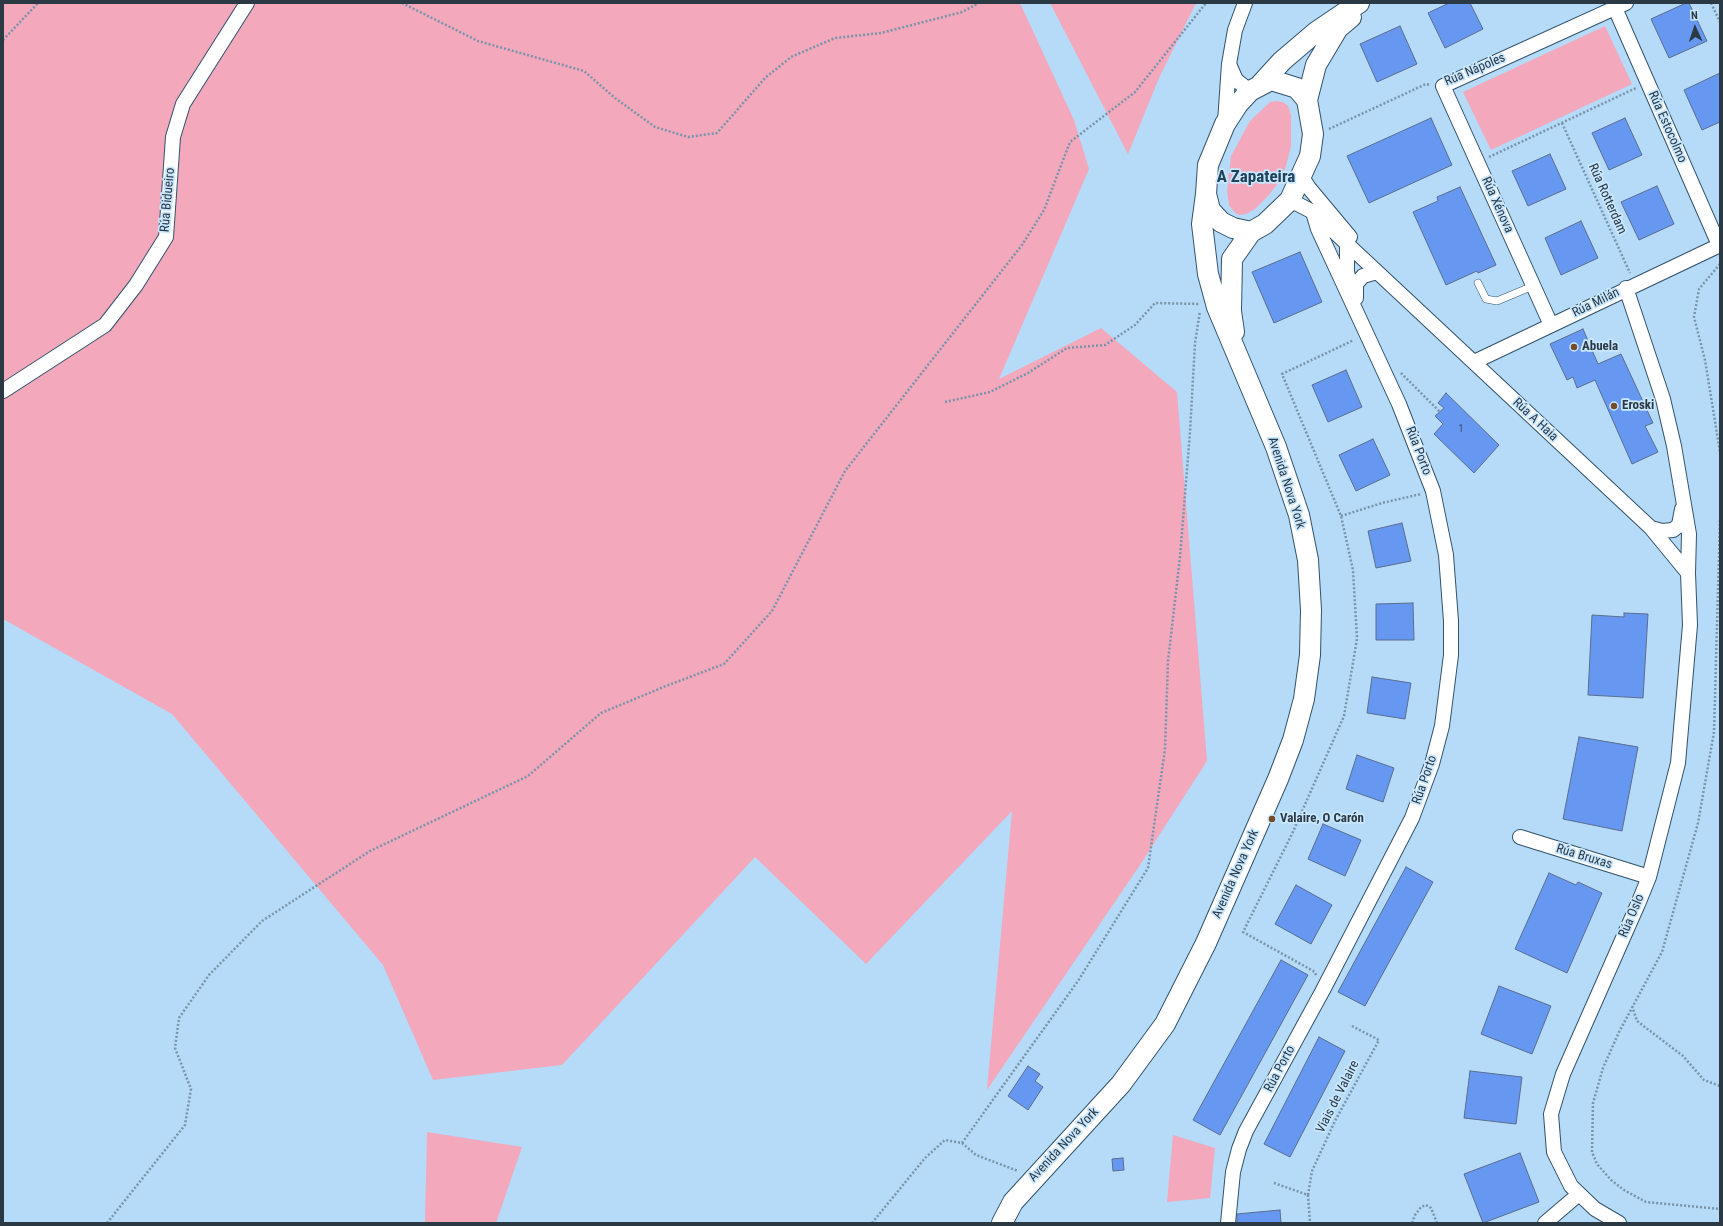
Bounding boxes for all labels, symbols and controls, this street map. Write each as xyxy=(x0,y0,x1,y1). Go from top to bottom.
north arrow xyxy=(1675,8,1715,48)
text: N xyxy=(1691,9,1698,22)
street label: Rúa Nápoles xyxy=(1442,50,1508,90)
street label: Rúa Estocolmo xyxy=(1644,89,1690,165)
street label: Rúa Rotterdam xyxy=(1584,161,1630,237)
street label: Rúa Bidueiro xyxy=(157,167,179,233)
district label: A Zapateira xyxy=(1217,168,1295,188)
street label: Rúa Xénova xyxy=(1478,174,1516,236)
street label: Rúa Milán xyxy=(1570,285,1622,321)
place label: Abuela xyxy=(1582,339,1618,355)
marker: Abuela xyxy=(1569,342,1579,352)
street label: Rúa A Haia xyxy=(1509,395,1561,445)
place label: Eroski xyxy=(1622,398,1654,414)
marker: Eroski xyxy=(1609,401,1619,411)
house number: 1 xyxy=(1458,422,1464,436)
street label: Rúa Porto xyxy=(1402,425,1434,477)
street label: Avenida Nova York xyxy=(1264,435,1308,531)
street label: Rúa Porto xyxy=(1409,754,1441,806)
place label: Valaire, O Carón xyxy=(1280,811,1364,827)
marker: Valaire, O Carón xyxy=(1267,814,1277,824)
street label: Avenida Nova York xyxy=(1209,827,1263,921)
street label: Rúa Bruxas xyxy=(1554,841,1614,873)
street label: Rúa Oslo xyxy=(1616,892,1648,940)
street label: Rúa Porto xyxy=(1261,1043,1299,1095)
street label: Viais de Valaire xyxy=(1313,1058,1363,1136)
street label: Avenida Nova York xyxy=(1026,1105,1102,1185)

